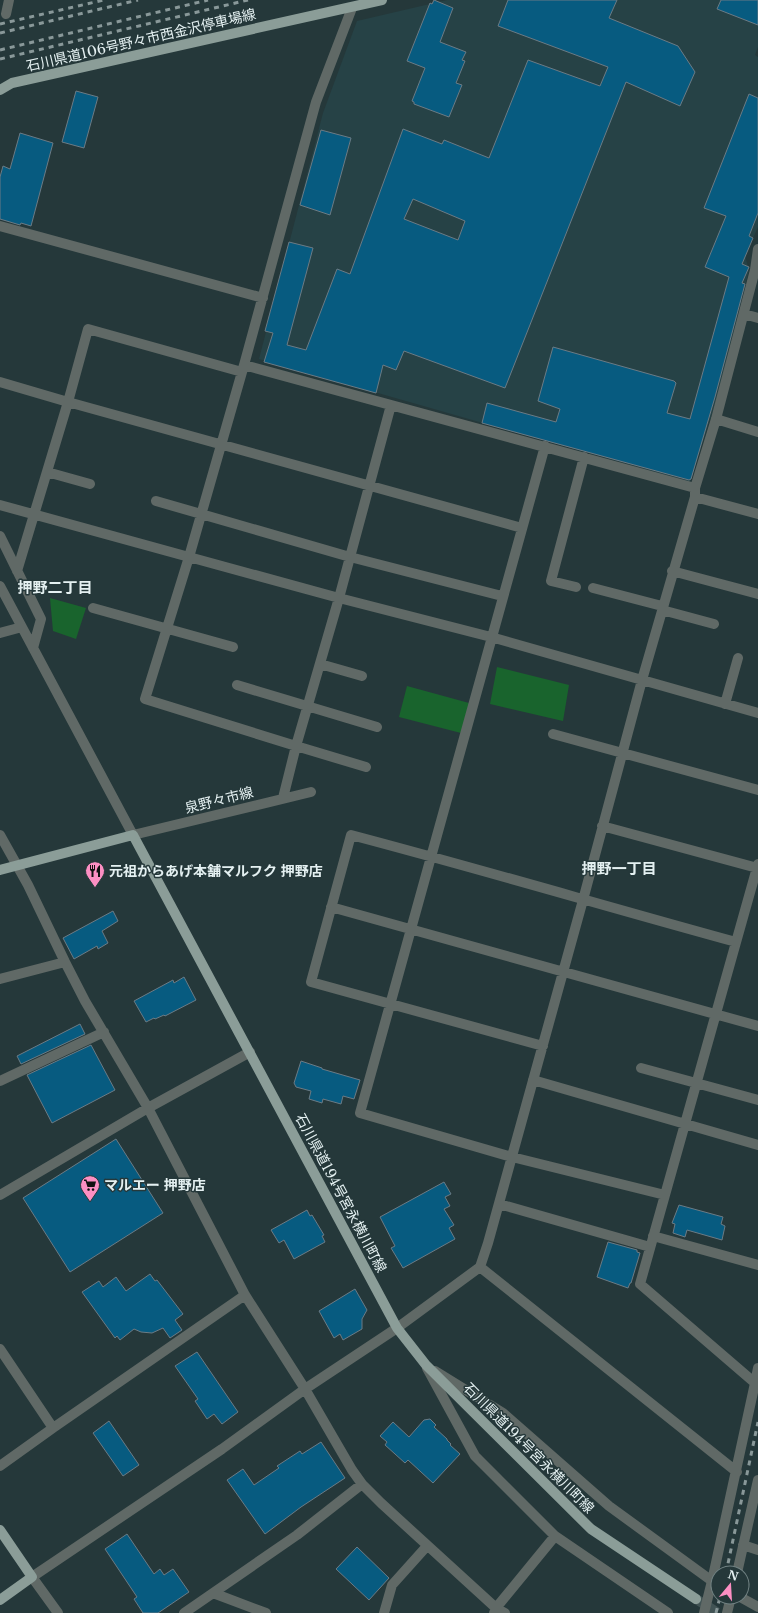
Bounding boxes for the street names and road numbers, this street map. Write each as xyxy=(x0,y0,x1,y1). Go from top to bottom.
street label: 石川県道106号野々市西金沢停車場線 xyxy=(24,5,258,75)
street label: 泉野々市線 xyxy=(183,783,255,817)
street label: 石川県道194号宮永横川町線 xyxy=(291,1110,391,1276)
street label: 石川県道194号宮永横川町線 xyxy=(460,1379,598,1517)

